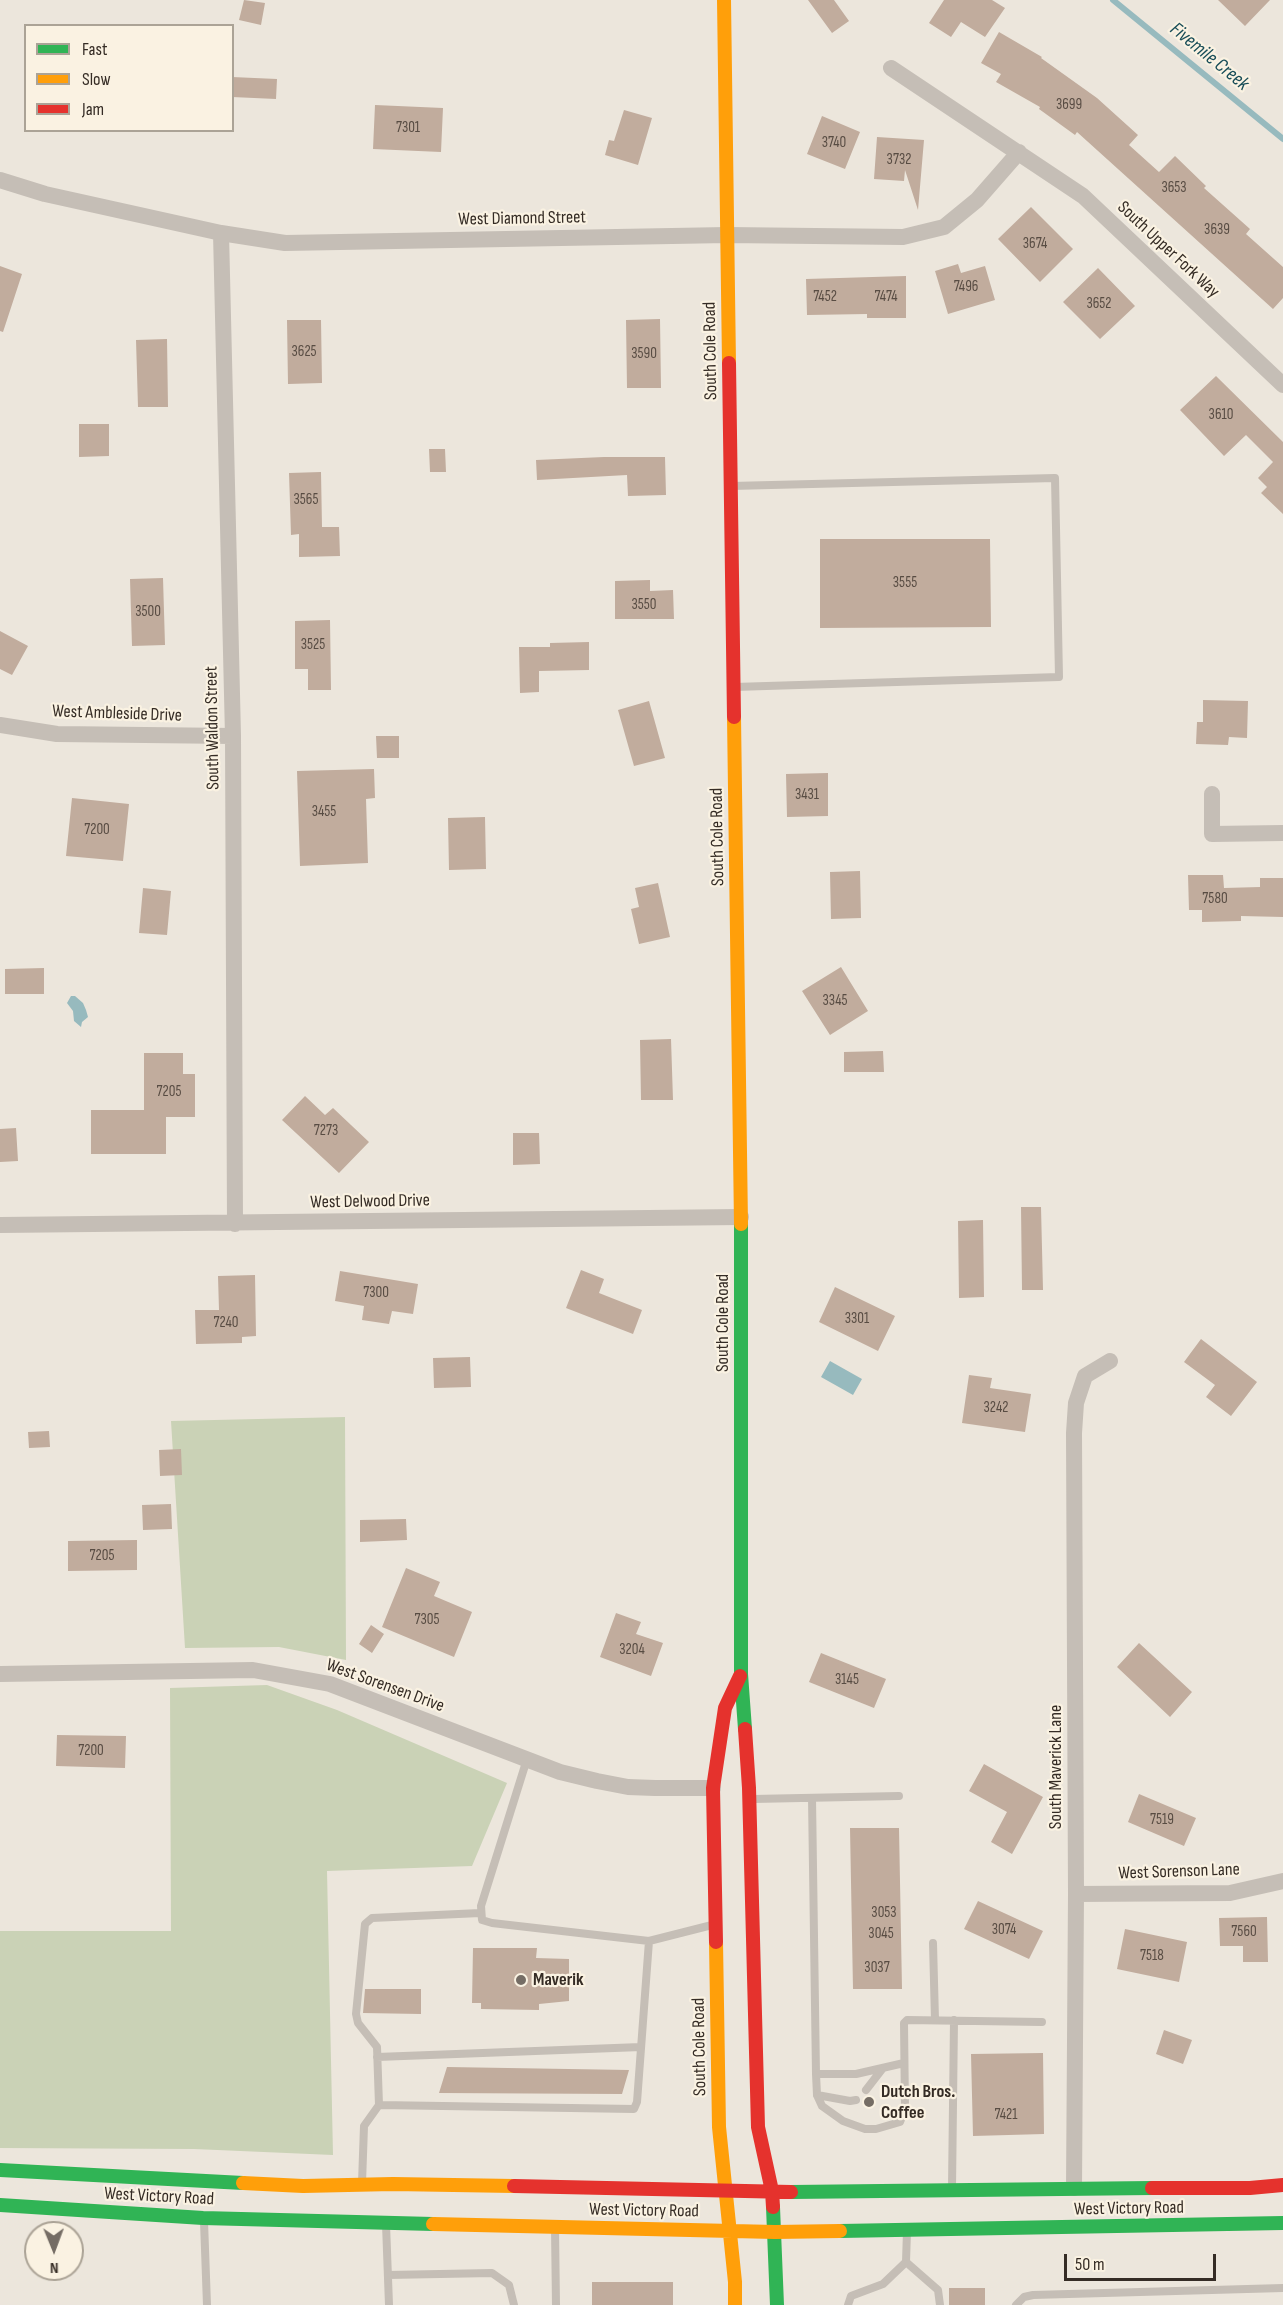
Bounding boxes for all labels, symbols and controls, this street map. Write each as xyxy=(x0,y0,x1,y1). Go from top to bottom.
water label: Fivemile Creek xyxy=(1164,18,1254,96)
legend xyxy=(24,24,234,132)
text: Fast xyxy=(82,39,107,60)
text: Slow xyxy=(82,69,111,90)
house number: 3699 xyxy=(1056,96,1082,114)
text: Jam xyxy=(82,99,104,120)
house number: 7301 xyxy=(396,119,420,137)
house number: 3740 xyxy=(822,134,846,152)
house number: 3732 xyxy=(887,151,911,169)
house number: 3653 xyxy=(1161,179,1187,197)
street label: South Upper Fork Way xyxy=(1112,197,1224,303)
street label: West Diamond Street xyxy=(458,207,586,231)
house number: 3639 xyxy=(1204,221,1230,239)
house number: 3674 xyxy=(1023,235,1047,253)
house number: 7496 xyxy=(954,278,978,296)
house number: 7452 xyxy=(813,288,837,306)
house number: 7474 xyxy=(875,288,897,306)
house number: 3652 xyxy=(1086,295,1112,313)
street label: South Cole Road xyxy=(699,302,723,400)
house number: 3625 xyxy=(291,343,317,361)
house number: 3590 xyxy=(631,345,657,363)
house number: 3610 xyxy=(1209,406,1233,424)
house number: 3565 xyxy=(294,491,318,509)
house number: 3555 xyxy=(893,574,917,592)
house number: 3550 xyxy=(631,596,657,614)
house number: 3500 xyxy=(135,603,161,621)
house number: 3525 xyxy=(301,636,325,654)
street label: South Waldon Street xyxy=(201,666,225,790)
street label: West Ambleside Drive xyxy=(52,701,182,727)
house number: 3431 xyxy=(795,786,819,804)
street label: South Cole Road xyxy=(706,788,730,886)
house number: 3455 xyxy=(312,803,336,821)
house number: 7200 xyxy=(84,821,110,839)
house number: 7580 xyxy=(1202,890,1228,908)
house number: 3345 xyxy=(823,992,847,1010)
house number: 7205 xyxy=(157,1083,181,1101)
house number: 7273 xyxy=(314,1122,338,1140)
street label: West Delwood Drive xyxy=(310,1190,430,1214)
street label: South Cole Road xyxy=(712,1274,734,1372)
house number: 7300 xyxy=(363,1284,389,1302)
house number: 3301 xyxy=(845,1310,869,1328)
house number: 7240 xyxy=(213,1314,239,1332)
house number: 3242 xyxy=(984,1399,1008,1417)
house number: 7205 xyxy=(90,1547,114,1565)
house number: 7305 xyxy=(414,1611,440,1629)
house number: 3204 xyxy=(619,1641,645,1659)
street label: West Sorensen Drive xyxy=(323,1655,447,1717)
house number: 3145 xyxy=(835,1671,859,1689)
street label: South Maverick Lane xyxy=(1045,1705,1067,1829)
house number: 7200 xyxy=(78,1742,104,1760)
house number: 7519 xyxy=(1150,1811,1174,1829)
street label: West Sorenson Lane xyxy=(1118,1859,1240,1885)
house number: 3053 xyxy=(871,1904,897,1922)
house number: 3074 xyxy=(992,1921,1016,1939)
house number: 7560 xyxy=(1231,1923,1257,1941)
house number: 3045 xyxy=(868,1925,894,1943)
house number: 7518 xyxy=(1140,1947,1164,1965)
house number: 3037 xyxy=(864,1959,890,1977)
place label: Maverik xyxy=(533,1969,583,1991)
marker: Maverik xyxy=(514,1973,528,1987)
street label: South Cole Road xyxy=(688,1998,712,2096)
place label: Dutch Bros. Coffee xyxy=(881,2081,955,2124)
marker: Dutch Bros. Coffee xyxy=(862,2095,876,2109)
house number: 7421 xyxy=(994,2106,1018,2124)
street label: West Victory Road xyxy=(104,2183,214,2211)
street label: West Victory Road xyxy=(1074,2197,1184,2221)
street label: West Victory Road xyxy=(589,2199,699,2223)
north arrow xyxy=(24,2221,84,2281)
scale bar xyxy=(1067,2242,1218,2280)
text: 50 m xyxy=(1075,2254,1105,2275)
text: N xyxy=(50,2258,59,2277)

